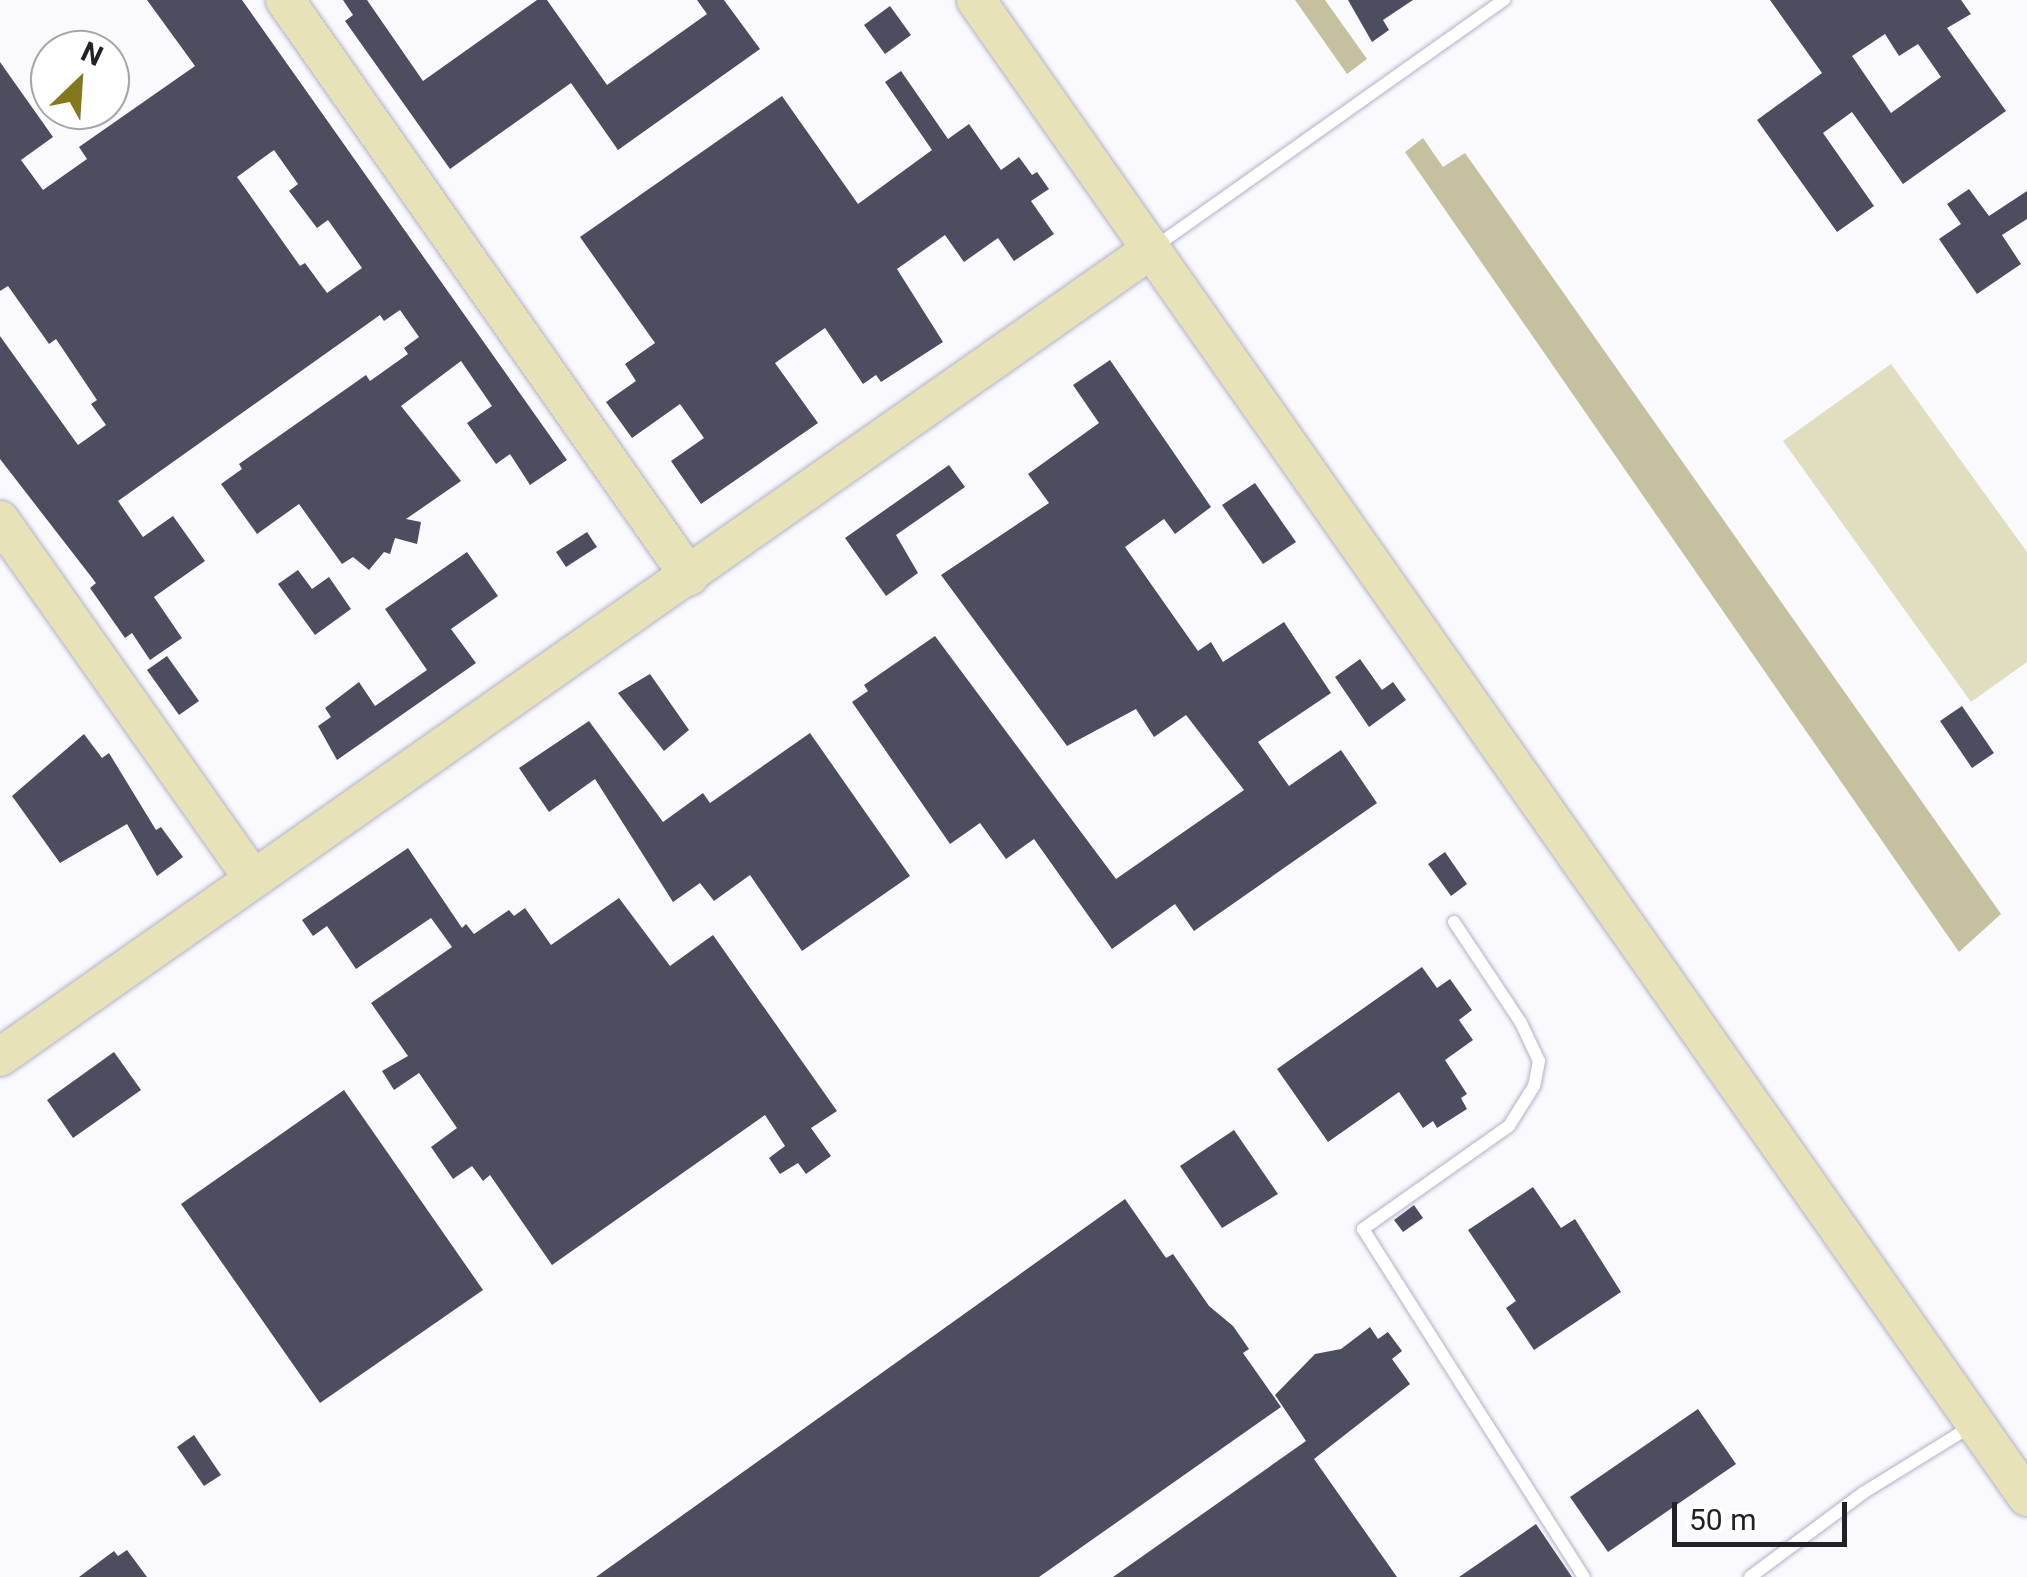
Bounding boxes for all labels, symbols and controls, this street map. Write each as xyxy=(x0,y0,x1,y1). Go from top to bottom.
north arrow xyxy=(30,30,130,130)
text: N xyxy=(76,35,108,73)
scale bar xyxy=(1677,1482,1852,1544)
text: 50 m xyxy=(1689,1502,1756,1537)

